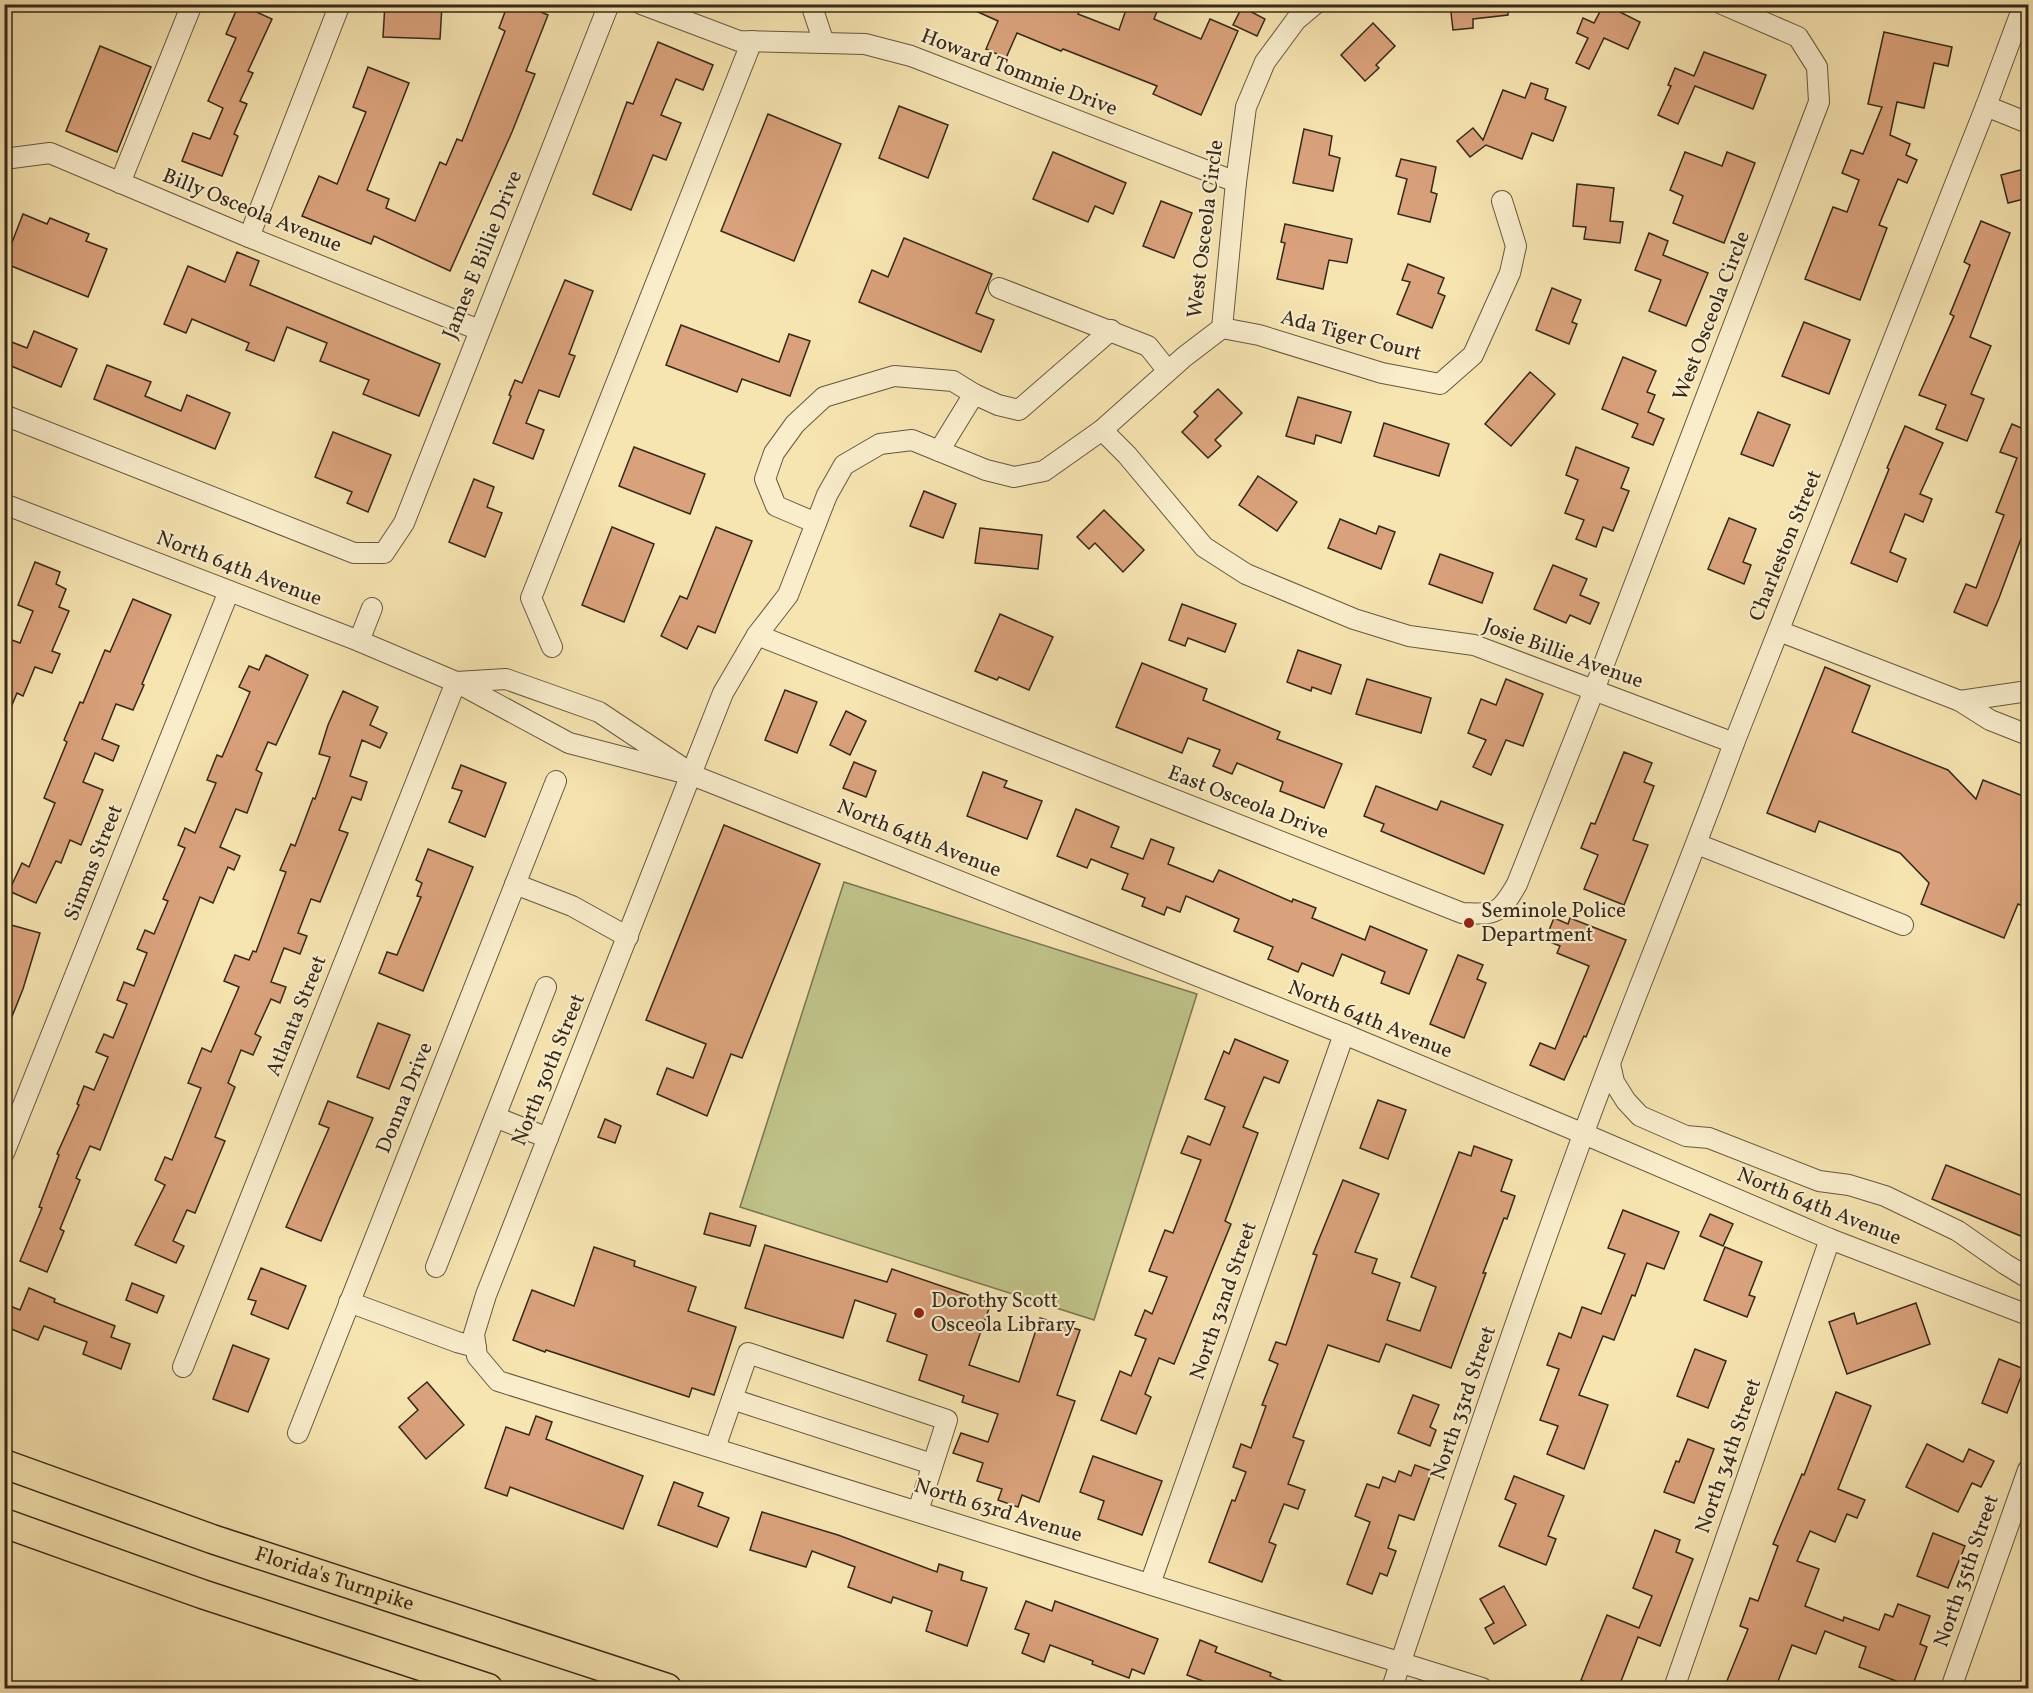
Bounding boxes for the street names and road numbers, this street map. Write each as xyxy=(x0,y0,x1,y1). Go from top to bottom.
street label: Howard Tommie Drive xyxy=(916,22,1122,124)
street label: West Osceola Circle xyxy=(1181,138,1231,320)
street label: Billy Osceola Avenue xyxy=(158,162,346,260)
street label: James E Billie Drive xyxy=(436,166,530,344)
street label: West Osceola Circle xyxy=(1666,227,1758,405)
street label: Ada Tiger Court xyxy=(1278,303,1424,369)
street label: Charleston Street xyxy=(1742,466,1830,626)
street label: North 64th Avenue xyxy=(152,524,326,614)
street label: Josie Billie Avenue xyxy=(1479,612,1647,696)
street label: East Osceola Drive xyxy=(1163,759,1333,847)
street label: North 64th Avenue xyxy=(832,793,1006,885)
street label: Simms Street xyxy=(57,800,131,926)
street label: Atlanta Street xyxy=(260,951,334,1081)
street label: North 64th Avenue xyxy=(1283,974,1457,1066)
street label: North 30th Street xyxy=(505,990,593,1150)
street label: Donna Drive xyxy=(370,1038,440,1158)
street label: North 64th Avenue xyxy=(1732,1161,1906,1253)
street label: North 32nd Street xyxy=(1183,1218,1265,1384)
street label: North 33rd Street xyxy=(1424,1322,1504,1484)
street label: North 34th Street xyxy=(1689,1375,1769,1537)
street label: North 63rd Avenue xyxy=(910,1472,1086,1550)
street label: North 35th Street xyxy=(1927,1491,2007,1651)
street label: Florida's Turnpike xyxy=(251,1540,418,1619)

